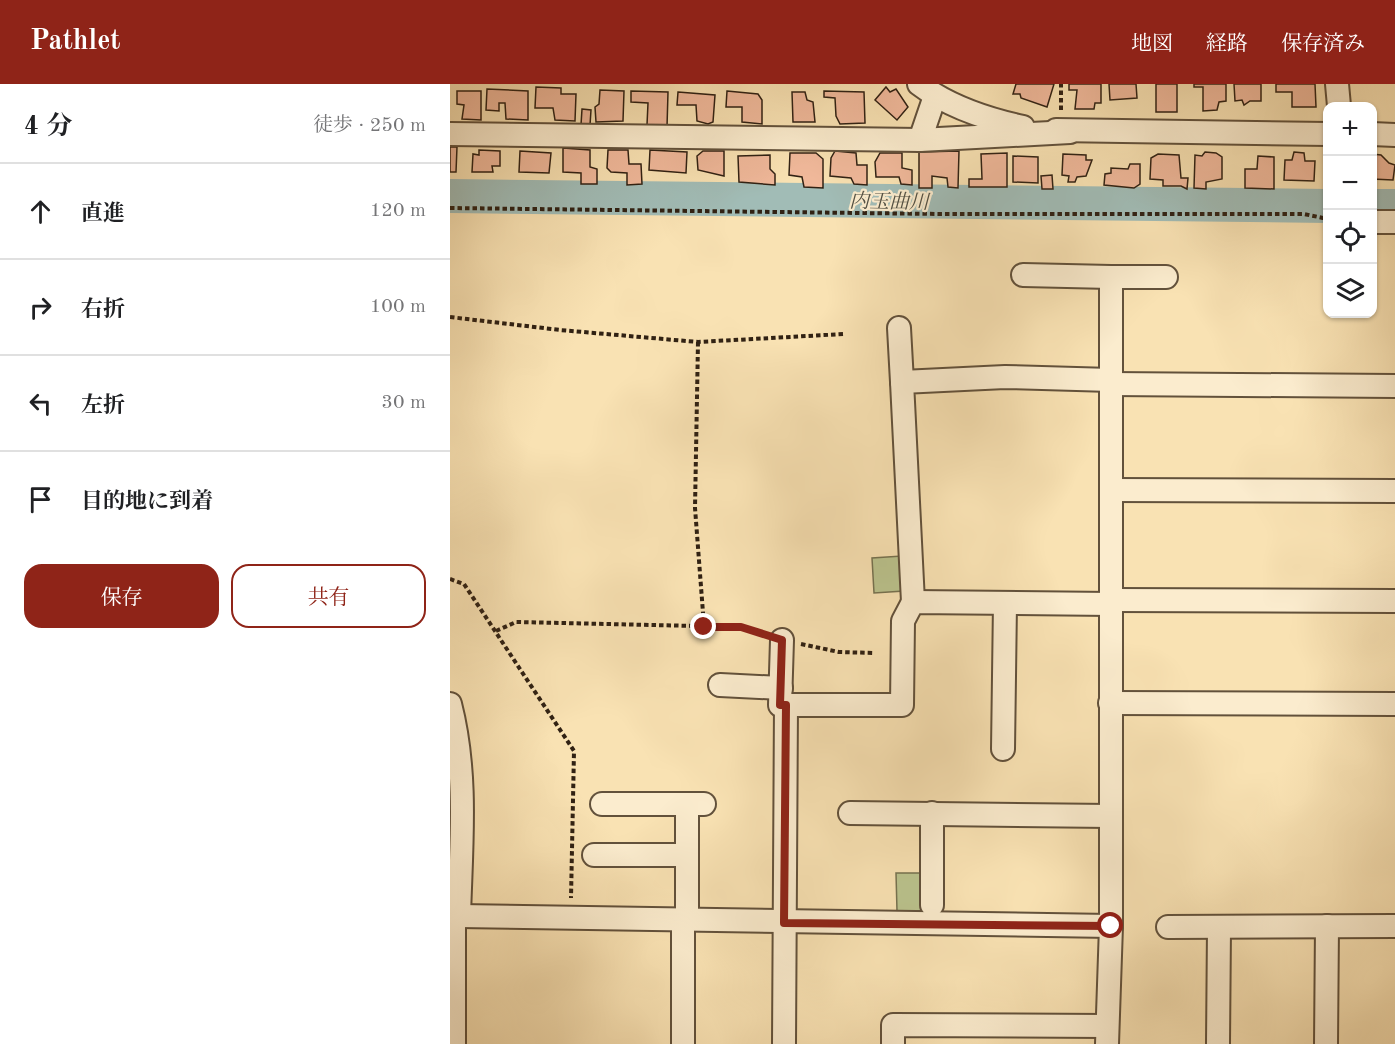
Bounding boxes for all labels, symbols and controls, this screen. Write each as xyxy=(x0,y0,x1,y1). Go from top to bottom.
text: Pathlet xyxy=(30,28,121,56)
text: 地図 xyxy=(1131,34,1173,55)
text: 経路 xyxy=(1206,34,1248,55)
text: 保存済み xyxy=(1281,34,1365,55)
map controls xyxy=(1323,102,1377,318)
button: + xyxy=(1323,102,1377,156)
text: 4 分 xyxy=(24,114,72,140)
text: 徒歩 · 250 m xyxy=(313,116,426,136)
button: − xyxy=(1323,156,1377,210)
water label: 内玉曲川 xyxy=(849,190,931,214)
icon: ahead xyxy=(24,195,57,228)
text: 120 m xyxy=(370,201,426,221)
text: 直進 xyxy=(81,203,125,225)
button: locate xyxy=(1323,210,1377,264)
button: layers xyxy=(1323,264,1377,318)
icon: right xyxy=(24,291,57,324)
text: 100 m xyxy=(370,297,426,317)
text: 右折 xyxy=(81,299,125,321)
icon: left xyxy=(24,387,57,420)
text: 30 m xyxy=(381,393,426,413)
text: 左折 xyxy=(81,395,125,417)
icon: arrive xyxy=(24,483,57,516)
text: 目的地に到着 xyxy=(81,491,213,513)
button: 保存 xyxy=(24,564,219,628)
button: 共有 xyxy=(231,564,426,628)
route end xyxy=(690,613,716,639)
route start xyxy=(1097,912,1123,938)

